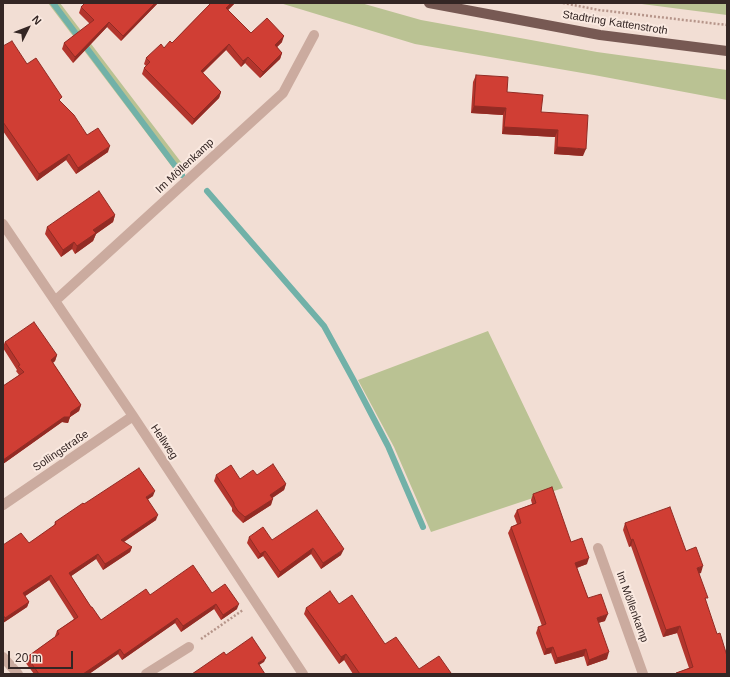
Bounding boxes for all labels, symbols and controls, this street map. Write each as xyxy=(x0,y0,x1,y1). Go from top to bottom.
north arrow xyxy=(8,8,48,48)
street label: Stadtring Kattenstroth xyxy=(561,8,669,38)
text: N xyxy=(30,13,44,27)
street label: Im Möllenkamp xyxy=(153,136,217,196)
street label: Hellweg xyxy=(148,422,180,462)
street label: Sollingstraße xyxy=(31,428,91,474)
street label: Im Möllenkamp xyxy=(613,570,651,644)
scale bar xyxy=(10,643,75,669)
text: 20 m xyxy=(15,651,42,665)

